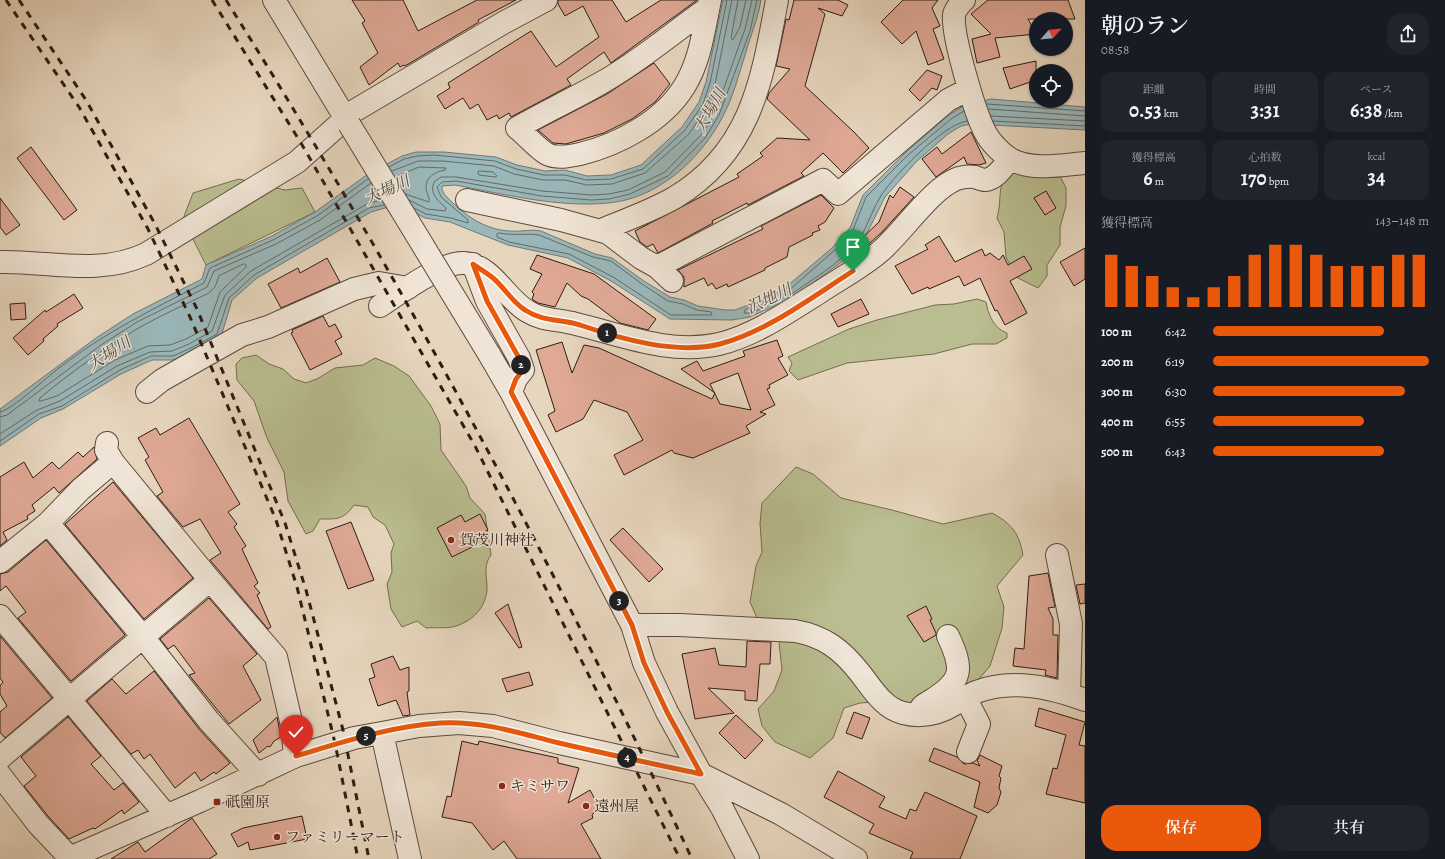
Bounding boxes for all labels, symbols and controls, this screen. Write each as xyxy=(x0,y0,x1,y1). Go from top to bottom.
text: 朝のラン xyxy=(1101,11,1189,41)
north arrow xyxy=(1029,12,1073,56)
map controls xyxy=(1029,12,1073,108)
button: share xyxy=(1387,13,1429,55)
text: 08:58 xyxy=(1101,41,1129,58)
button: locate xyxy=(1029,64,1073,108)
text: 距離 xyxy=(1143,82,1165,97)
text: 時間 xyxy=(1254,82,1276,97)
text: ペース xyxy=(1360,82,1393,97)
water label: 大場川 xyxy=(689,83,732,137)
text: 0.53 xyxy=(1129,97,1162,124)
text: 3:31 xyxy=(1250,97,1280,124)
text: 6:38 xyxy=(1350,97,1382,124)
text: km xyxy=(1162,106,1178,121)
text: /km xyxy=(1382,106,1403,121)
text: kcal xyxy=(1368,149,1385,164)
text: 獲得標高 xyxy=(1132,150,1176,165)
text: 心拍数 xyxy=(1248,150,1281,165)
text: 34 xyxy=(1367,164,1385,191)
text: 6 xyxy=(1143,165,1153,192)
text: 170 xyxy=(1241,165,1267,192)
water label: 大場川 xyxy=(361,169,415,210)
text: m xyxy=(1153,174,1164,189)
text: bpm xyxy=(1267,174,1289,189)
text: 143–148 m xyxy=(1375,212,1429,229)
text: 獲得標高 xyxy=(1101,214,1153,231)
pin xyxy=(836,230,870,271)
icon: arrive xyxy=(842,236,864,258)
water label: 沢地川 xyxy=(743,278,797,319)
pin: 1 xyxy=(597,323,617,343)
text: 100 m xyxy=(1101,323,1132,340)
text: 6:42 xyxy=(1165,323,1186,340)
text: 1 xyxy=(605,325,609,340)
water label: 大場川 xyxy=(83,331,137,376)
text: 200 m xyxy=(1101,353,1134,370)
text: 6:19 xyxy=(1165,353,1184,370)
pin: 2 xyxy=(511,355,531,375)
text: 2 xyxy=(518,357,524,372)
text: 300 m xyxy=(1101,383,1133,400)
text: 6:30 xyxy=(1165,383,1186,400)
text: 400 m xyxy=(1101,413,1133,430)
text: 6:55 xyxy=(1165,413,1185,430)
text: 500 m xyxy=(1101,443,1133,460)
text: 6:43 xyxy=(1165,443,1185,460)
place label: 賀茂川神社 xyxy=(459,530,534,550)
marker: 賀茂川神社 xyxy=(446,535,456,545)
pin: 3 xyxy=(609,591,629,611)
text: 3 xyxy=(617,593,621,608)
pin xyxy=(279,715,313,756)
icon: check xyxy=(285,721,307,743)
pin: 5 xyxy=(356,726,376,746)
text: 5 xyxy=(364,728,368,743)
pin: 4 xyxy=(617,748,637,768)
text: 4 xyxy=(624,750,630,765)
place label: キミサワ xyxy=(510,776,570,796)
marker: キミサワ xyxy=(497,781,507,791)
place label: 祇園原 xyxy=(225,792,270,812)
place label: 遠州屋 xyxy=(594,796,639,816)
marker: 祇園原 xyxy=(212,797,222,807)
marker: 遠州屋 xyxy=(581,801,591,811)
button: 保存 xyxy=(1101,805,1261,851)
button: 共有 xyxy=(1269,805,1429,851)
place label: ファミリーマート xyxy=(285,827,405,847)
marker: ファミリーマート xyxy=(272,832,282,842)

